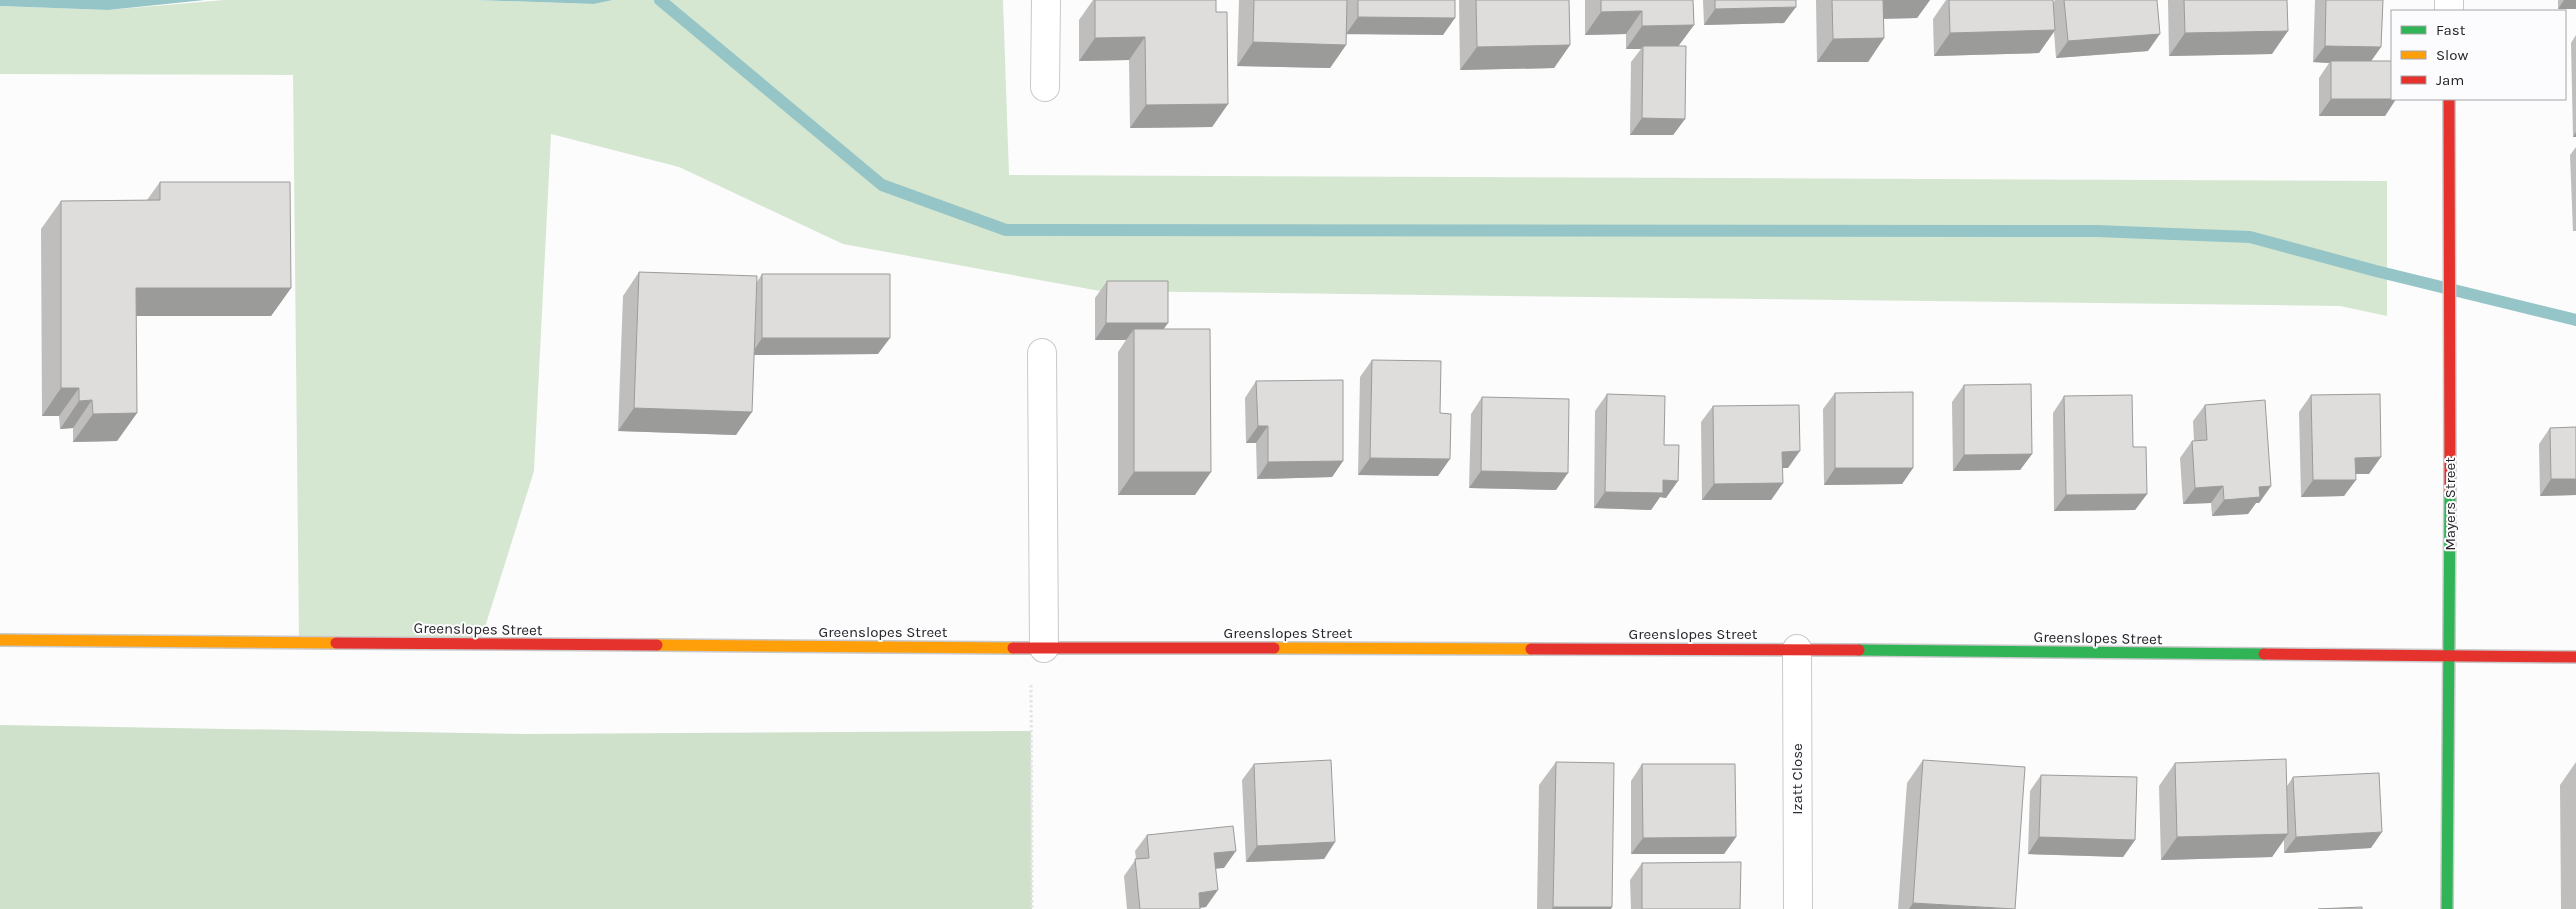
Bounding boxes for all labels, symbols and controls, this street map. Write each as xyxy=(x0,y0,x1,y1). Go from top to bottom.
legend xyxy=(2391,10,2566,100)
text: Fast xyxy=(2436,21,2466,39)
text: Slow xyxy=(2436,46,2468,64)
text: Jam xyxy=(2436,71,2464,89)
street label: Mayers Street xyxy=(2441,457,2459,551)
street label: Greenslopes Street xyxy=(413,619,543,639)
street label: Greenslopes Street xyxy=(819,623,948,641)
street label: Greenslopes Street xyxy=(1224,624,1353,642)
street label: Greenslopes Street xyxy=(1629,625,1758,643)
street label: Greenslopes Street xyxy=(2033,628,2163,648)
street label: Izatt Close xyxy=(1788,743,1806,815)

